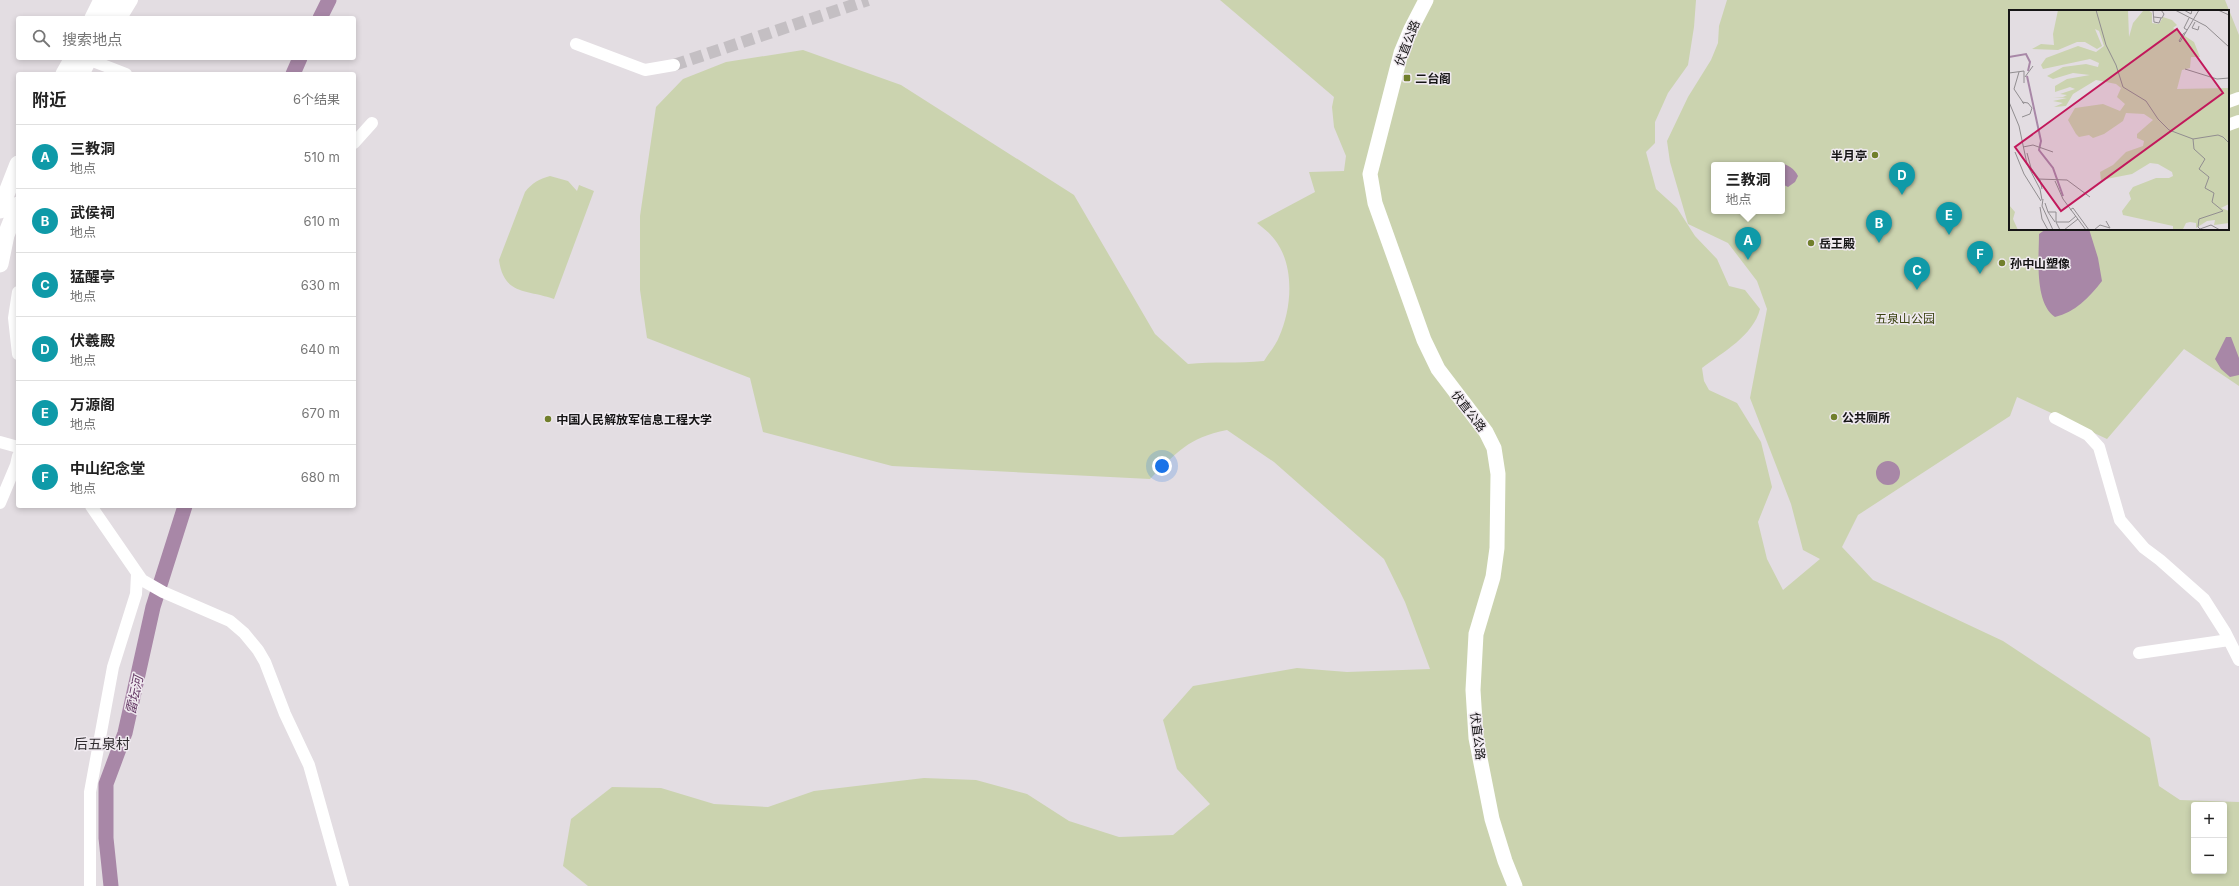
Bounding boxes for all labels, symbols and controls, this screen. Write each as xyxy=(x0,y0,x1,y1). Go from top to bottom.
inset map xyxy=(2009,10,2229,230)
search box xyxy=(16,16,356,60)
street label: 伏直公路 xyxy=(1391,18,1423,68)
icon: search xyxy=(30,27,52,49)
text: 搜索地点 xyxy=(62,30,122,49)
place label: 二台阁 xyxy=(1415,71,1451,86)
marker: 二台阁 xyxy=(1402,73,1412,83)
text: 附近 xyxy=(32,90,66,110)
text: 6个结果 xyxy=(293,91,340,107)
text: 三教洞 xyxy=(70,139,115,158)
place label: 半月亭 xyxy=(1831,148,1867,163)
text: A xyxy=(40,149,50,165)
text: 510 m xyxy=(304,149,340,165)
marker: 半月亭 xyxy=(1870,150,1880,160)
text: 地点 xyxy=(70,160,96,176)
popup xyxy=(1711,162,1785,214)
pin: D xyxy=(1889,162,1915,195)
text: 三教洞 xyxy=(1725,170,1771,189)
text: 地点 xyxy=(1725,191,1752,207)
pin: E xyxy=(1936,202,1962,235)
text: 武侯祠 xyxy=(70,203,115,222)
pin: B xyxy=(1866,210,1892,243)
text: B xyxy=(41,213,49,229)
text: 610 m xyxy=(303,213,340,229)
text: 地点 xyxy=(70,224,96,240)
pin: A xyxy=(1735,227,1761,260)
place label: 岳王殿 xyxy=(1819,236,1855,251)
marker: 岳王殿 xyxy=(1806,238,1816,248)
pin: F xyxy=(1967,241,1993,274)
place label: 孙中山塑像 xyxy=(2010,256,2070,271)
pin: C xyxy=(1904,257,1930,290)
marker: 孙中山塑像 xyxy=(1997,258,2007,268)
text: 猛醒亭 xyxy=(70,267,115,286)
text: C xyxy=(40,277,50,293)
text: 630 m xyxy=(301,277,340,293)
text: 地点 xyxy=(70,288,96,304)
park label: 五泉山公园 xyxy=(1875,311,1935,326)
text: 伏羲殿 xyxy=(70,331,115,350)
text: D xyxy=(40,341,50,357)
text: 640 m xyxy=(300,341,340,357)
text: 地点 xyxy=(70,352,96,368)
street label: 伏直公路 xyxy=(1448,387,1490,435)
text: 万源阁 xyxy=(70,395,115,414)
text: E xyxy=(41,405,49,421)
text: 670 m xyxy=(302,405,340,421)
place label: 公共厕所 xyxy=(1842,410,1890,425)
place label: 中国人民解放军信息工程大学 xyxy=(556,412,712,427)
marker: 公共厕所 xyxy=(1829,412,1839,422)
marker: 中国人民解放军信息工程大学 xyxy=(543,414,553,424)
text: 地点 xyxy=(70,416,96,432)
your location xyxy=(1152,456,1172,476)
text: 中山纪念堂 xyxy=(70,459,145,478)
text: F xyxy=(41,469,49,485)
text: 680 m xyxy=(301,469,340,485)
text: 地点 xyxy=(70,480,96,496)
water label: 雷坛河 xyxy=(122,671,147,716)
street label: 伏直公路 xyxy=(1468,711,1488,761)
district label: 后五泉村 xyxy=(74,735,130,752)
map controls xyxy=(2191,802,2227,874)
button: + xyxy=(2191,802,2227,838)
button: − xyxy=(2191,838,2227,874)

